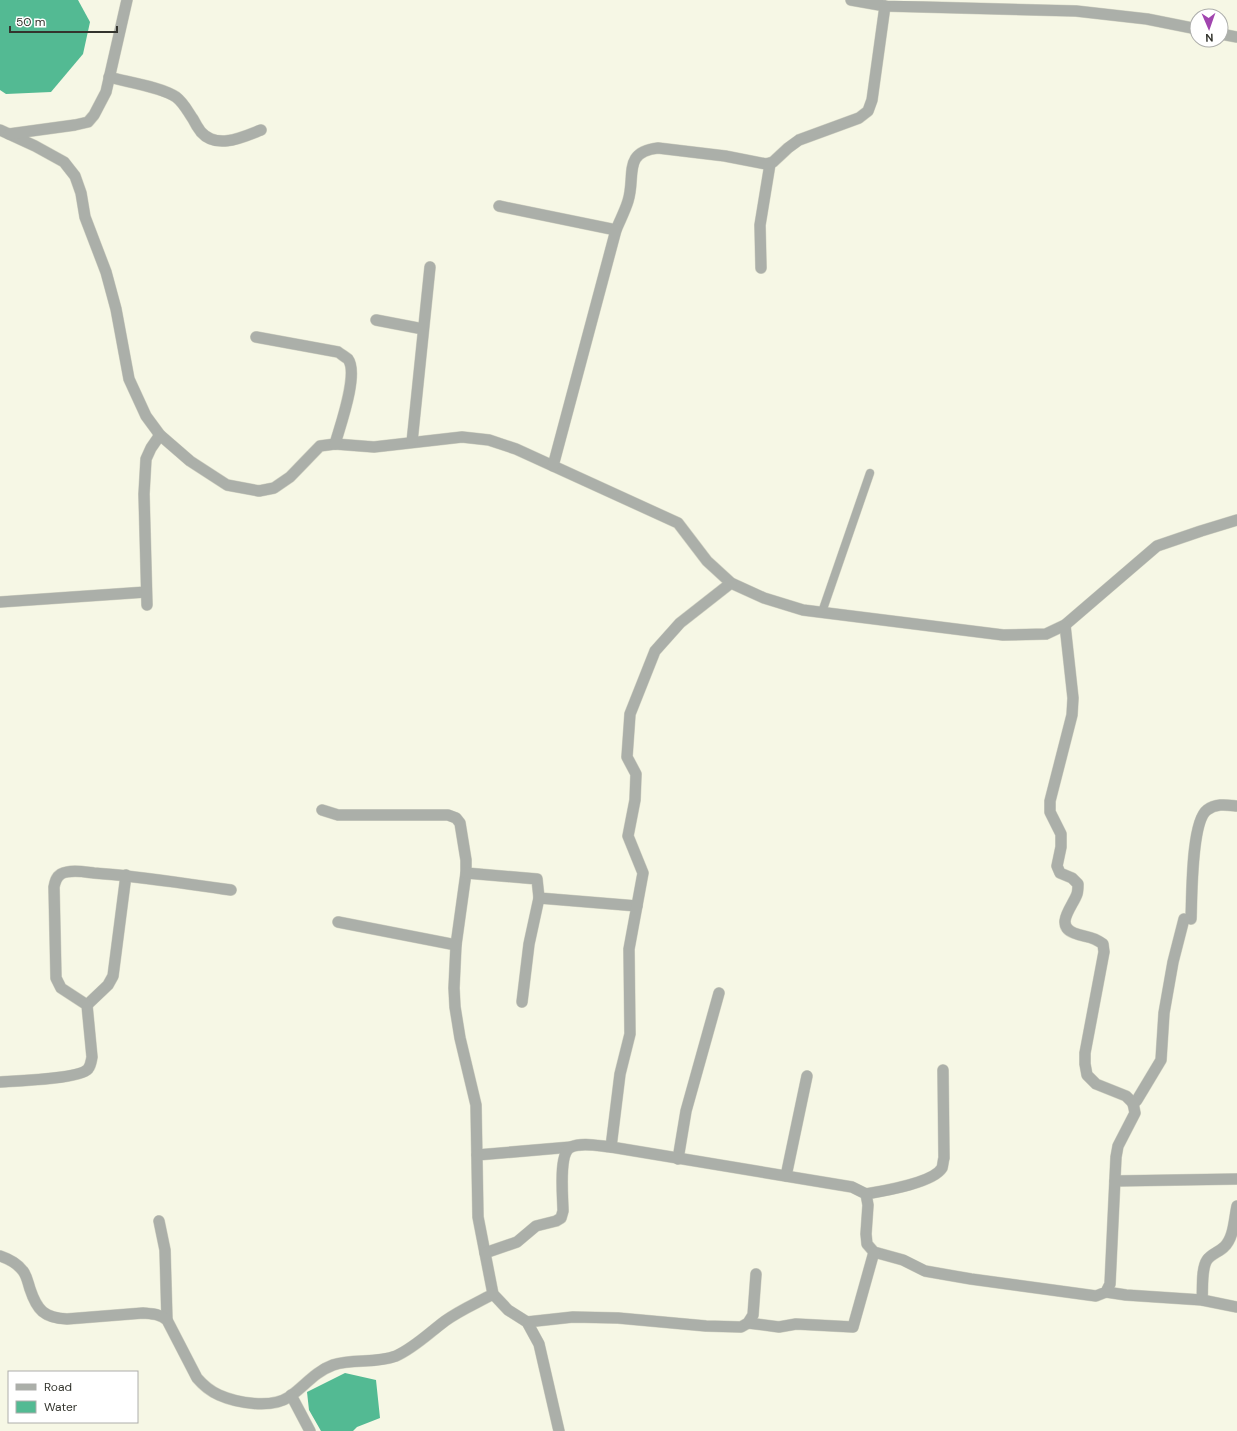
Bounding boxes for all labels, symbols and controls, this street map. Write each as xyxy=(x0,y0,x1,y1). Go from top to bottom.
scale bar xyxy=(10,8,117,34)
north arrow xyxy=(1189,8,1229,48)
text: 50 m xyxy=(16,14,45,30)
text: N xyxy=(1205,31,1214,45)
legend xyxy=(8,1371,138,1423)
text: Road xyxy=(44,1379,72,1395)
text: Water xyxy=(44,1399,78,1415)

